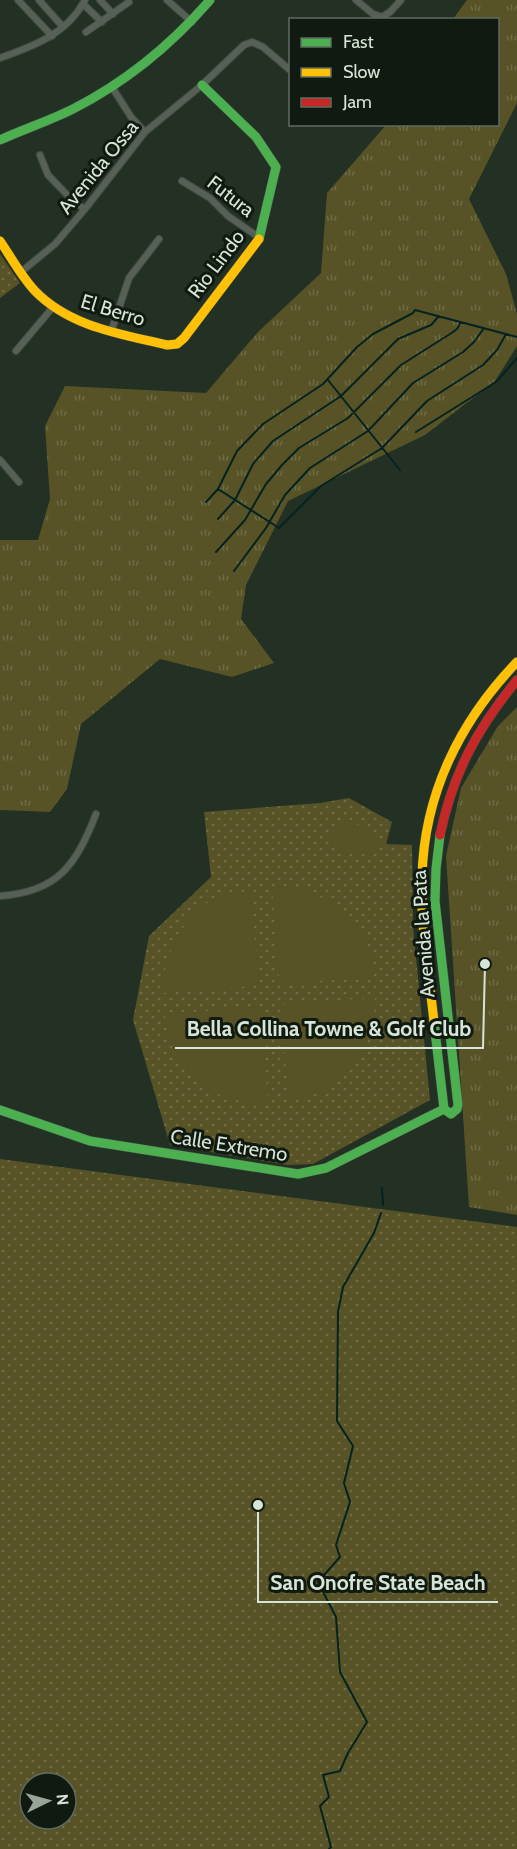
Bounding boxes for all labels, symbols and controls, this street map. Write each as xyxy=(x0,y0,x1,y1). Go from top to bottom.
legend xyxy=(289,18,499,126)
text: Fast xyxy=(343,31,374,53)
text: Slow xyxy=(343,61,380,83)
text: Jam xyxy=(342,91,372,113)
street label: Avenida Ossa xyxy=(53,115,143,219)
street label: Futura xyxy=(203,170,260,222)
street label: Rio Lindo xyxy=(183,225,249,303)
street label: El Berro xyxy=(78,289,148,331)
street label: Avenida la Pata xyxy=(407,869,439,999)
callout: Bella Collina Towne & Golf Club xyxy=(175,1009,483,1048)
text: Bella Collina Towne & Golf Club xyxy=(187,1016,471,1041)
street label: Calle Extremo xyxy=(169,1124,289,1166)
callout: San Onofre State Beach xyxy=(258,1563,498,1602)
text: San Onofre State Beach xyxy=(270,1570,486,1595)
north arrow xyxy=(18,1771,78,1831)
text: N xyxy=(52,1793,72,1806)

